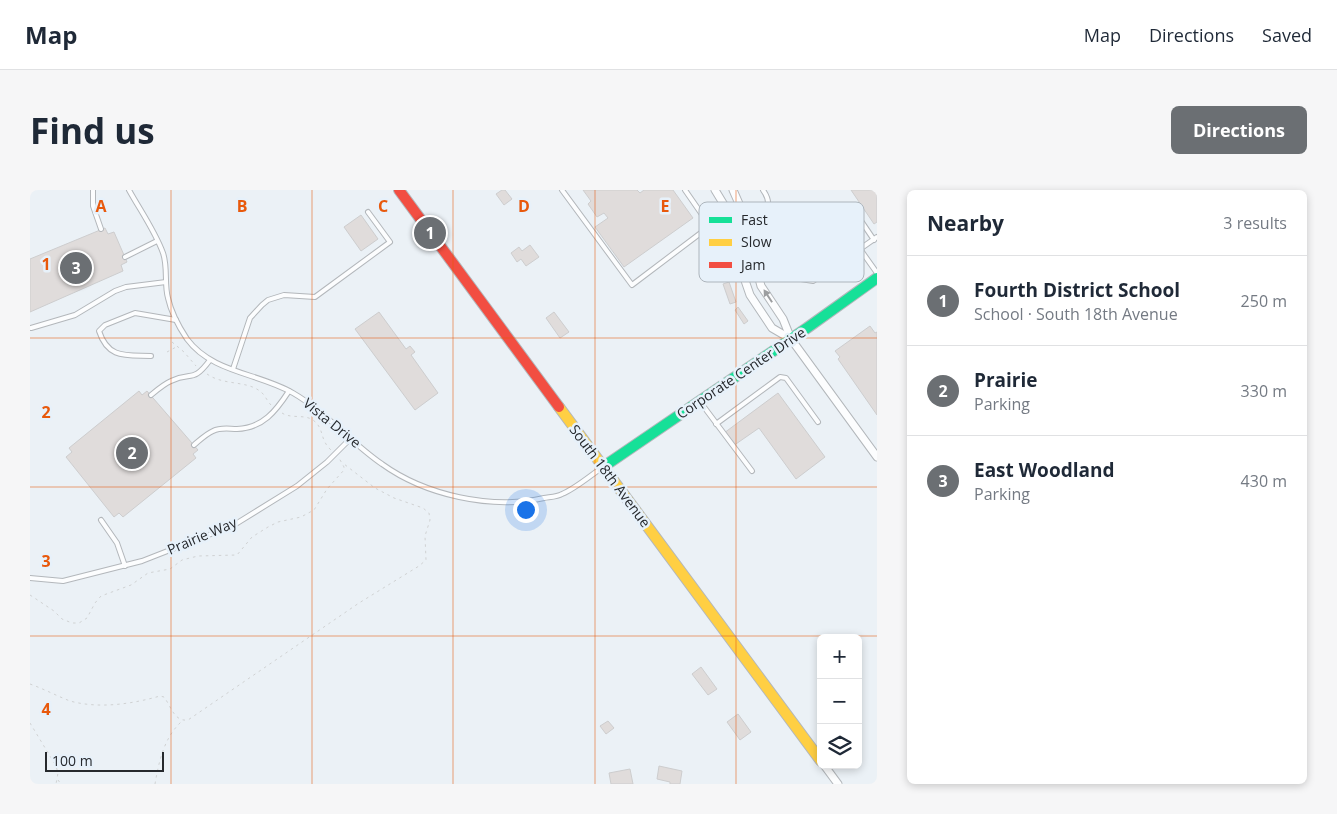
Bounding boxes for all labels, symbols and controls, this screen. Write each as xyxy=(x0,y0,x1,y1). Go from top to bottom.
text: Map xyxy=(25,18,77,51)
text: Map xyxy=(1084,23,1121,47)
text: Directions xyxy=(1149,23,1234,47)
text: Saved xyxy=(1262,23,1312,47)
button: Directions xyxy=(1171,106,1307,154)
text: Find us xyxy=(30,107,155,154)
text: A xyxy=(95,195,107,217)
text: B xyxy=(237,195,247,217)
text: C xyxy=(378,195,388,217)
text: D xyxy=(518,195,530,217)
text: E xyxy=(661,195,670,217)
legend xyxy=(699,202,864,282)
text: Nearby xyxy=(927,209,1004,237)
text: Fast xyxy=(741,210,768,229)
text: 3 results xyxy=(1223,212,1287,234)
pin: 1 xyxy=(414,214,446,252)
text: Slow xyxy=(741,232,772,251)
pin: 3 xyxy=(60,249,92,287)
text: 1 xyxy=(41,253,51,275)
text: Jam xyxy=(739,255,766,274)
text: Fourth District School xyxy=(974,277,1180,303)
one-way arrow xyxy=(763,290,773,303)
text: 1 xyxy=(938,290,948,312)
text: 250 m xyxy=(1241,290,1287,312)
text: School · South 18th Avenue xyxy=(974,303,1178,325)
street label: Corporate Center Drive xyxy=(673,322,809,423)
text: Prairie xyxy=(974,367,1038,393)
text: 2 xyxy=(938,380,948,402)
text: 330 m xyxy=(1241,380,1287,402)
street label: Vista Drive xyxy=(299,393,365,452)
text: Parking xyxy=(974,393,1030,415)
text: 2 xyxy=(41,401,51,423)
street label: South 18th Avenue xyxy=(566,421,655,531)
pin: 2 xyxy=(116,434,148,472)
text: East Woodland xyxy=(974,457,1114,483)
text: 3 xyxy=(938,470,948,492)
text: 430 m xyxy=(1241,470,1287,492)
text: Parking xyxy=(974,483,1030,505)
your location xyxy=(513,497,539,523)
street label: Prairie Way xyxy=(164,512,240,559)
text: 3 xyxy=(41,550,51,572)
map controls xyxy=(817,634,862,769)
button: + xyxy=(817,634,862,679)
button: − xyxy=(817,679,862,724)
text: 4 xyxy=(41,698,51,720)
button: layers xyxy=(817,724,862,769)
scale bar xyxy=(45,749,164,772)
text: 100 m xyxy=(52,751,93,770)

